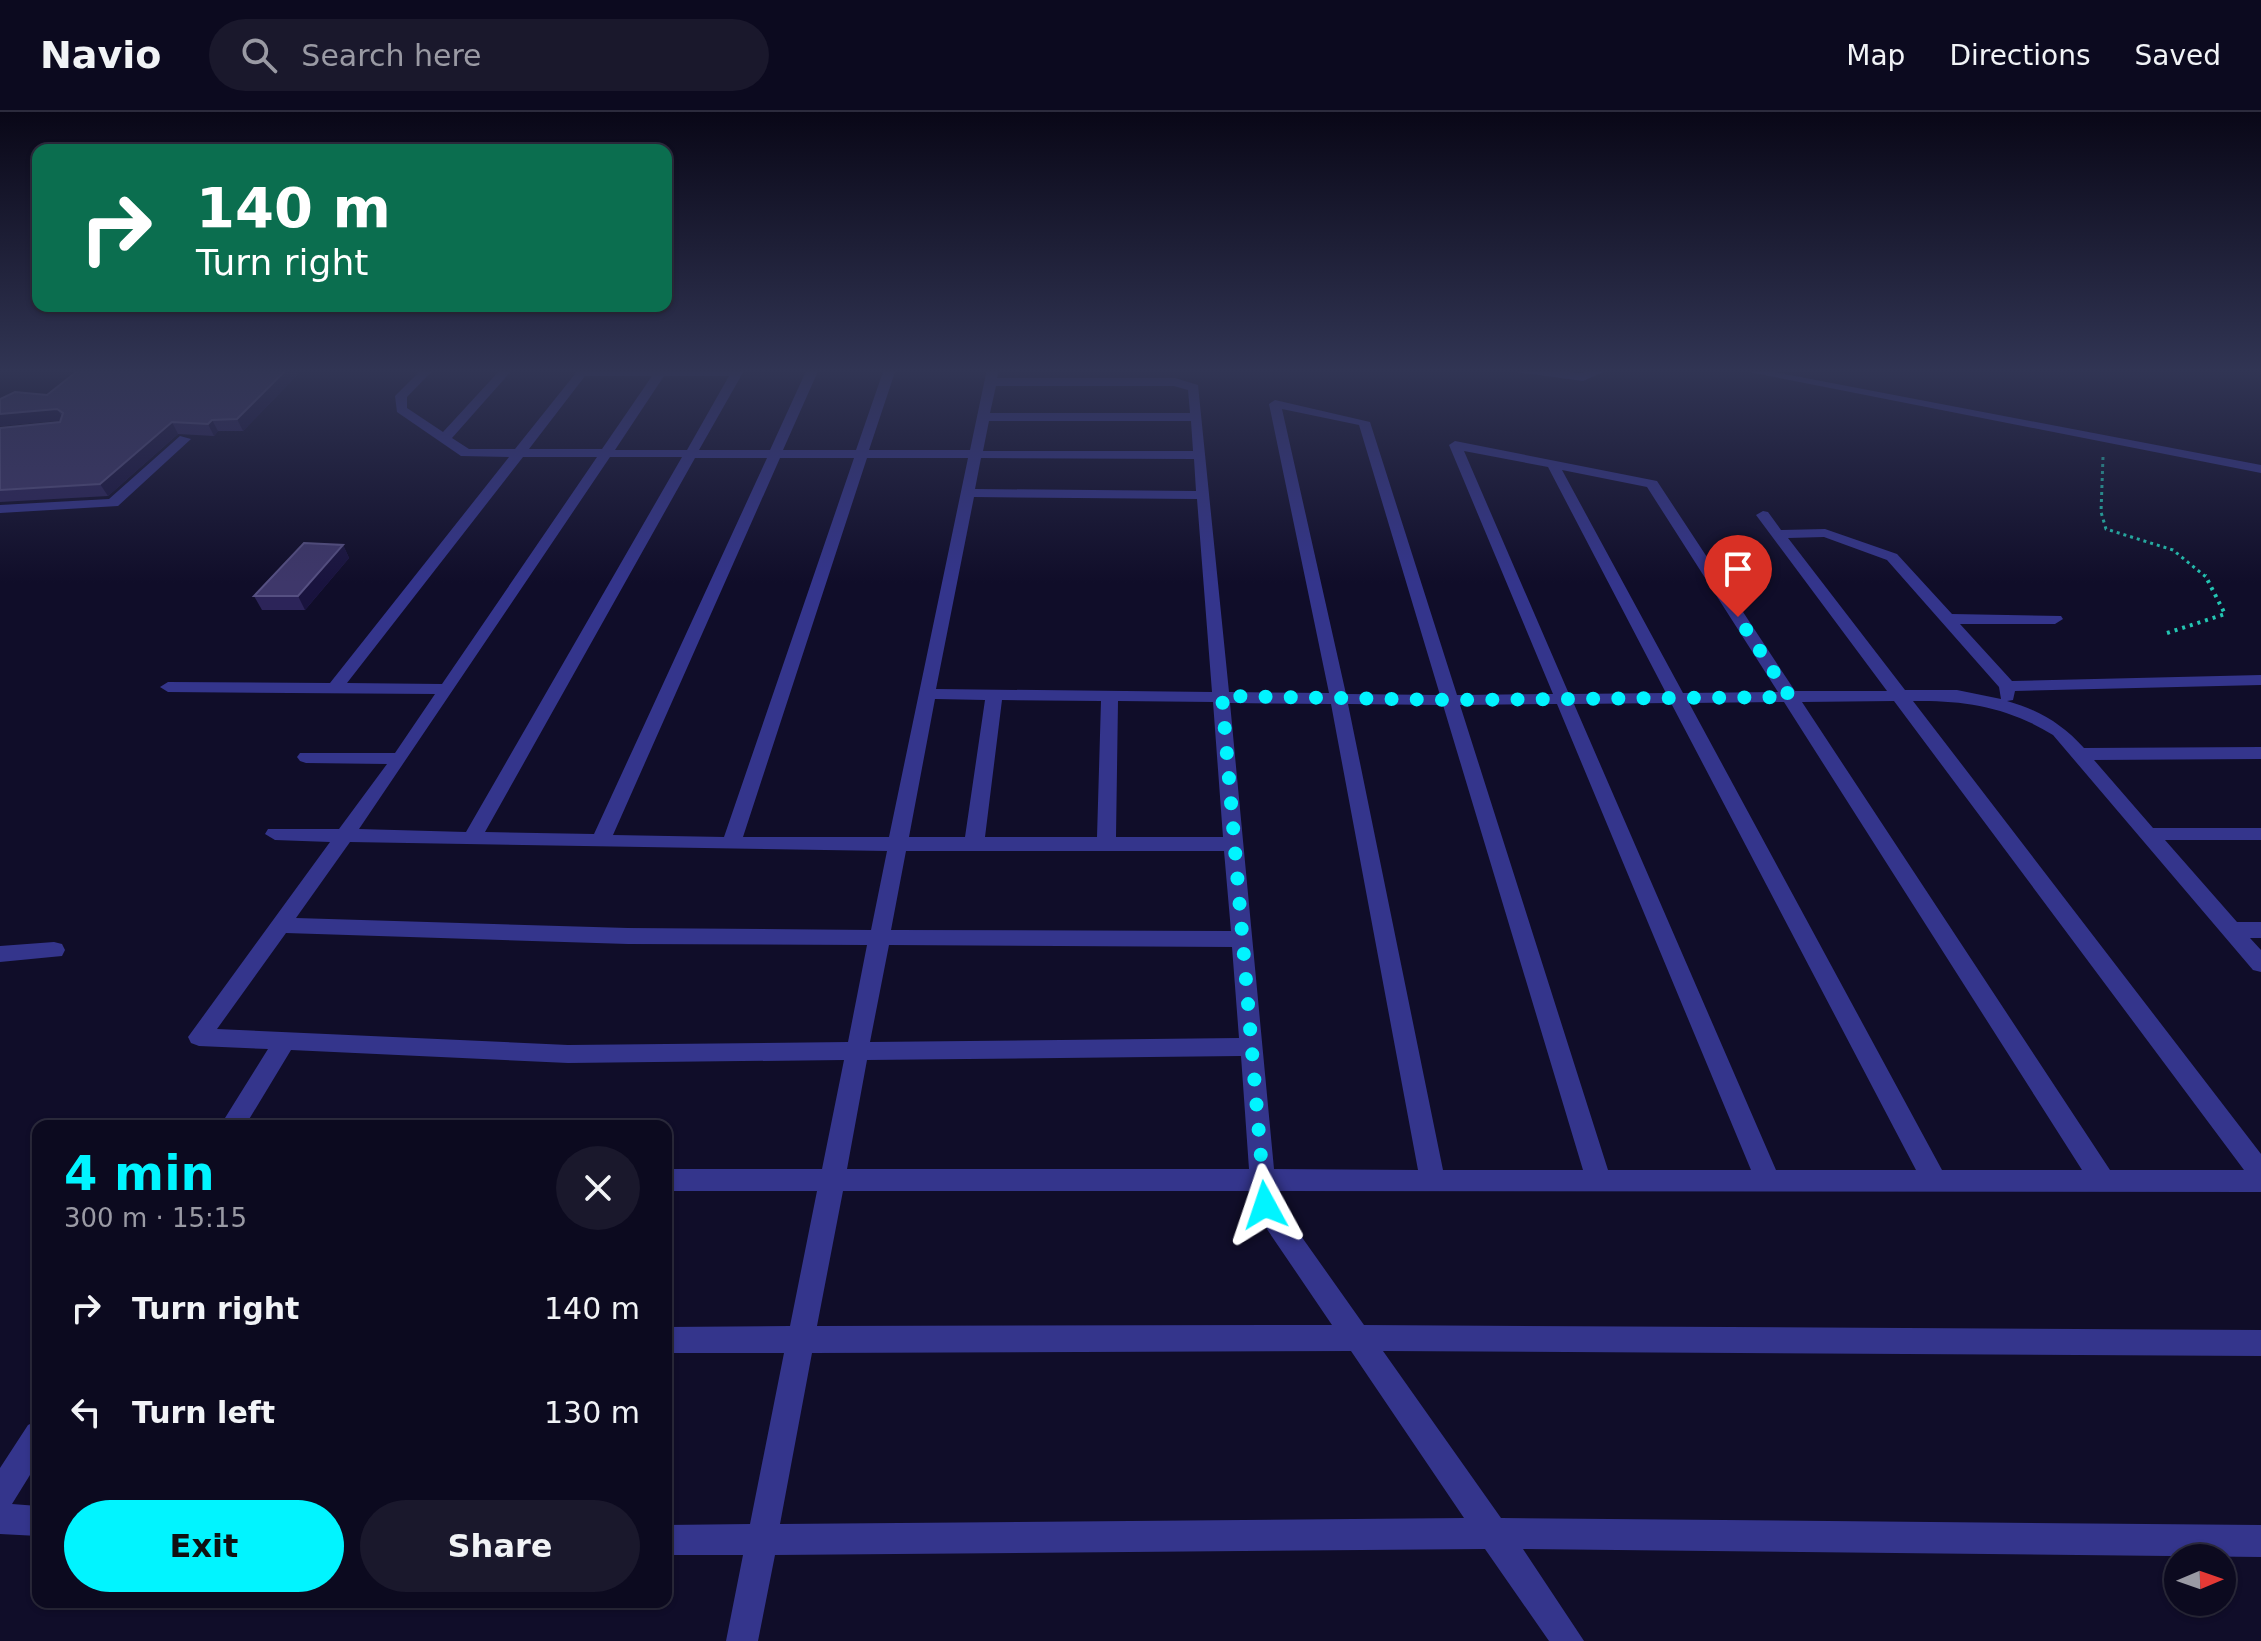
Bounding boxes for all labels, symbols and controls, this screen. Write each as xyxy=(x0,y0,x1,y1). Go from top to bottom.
search box xyxy=(209,19,769,91)
text: Navio xyxy=(40,33,161,77)
icon: search xyxy=(237,33,281,77)
text: Search here xyxy=(301,38,482,73)
text: Map xyxy=(1846,39,1905,72)
text: Directions xyxy=(1949,39,2090,72)
text: Saved xyxy=(2134,39,2221,72)
text: 140 m xyxy=(196,175,391,240)
icon: right xyxy=(64,176,168,280)
text: Turn right xyxy=(196,242,368,283)
pin xyxy=(1704,535,1772,617)
icon: arrive xyxy=(1716,547,1760,591)
text: 4 min xyxy=(64,1145,215,1201)
button: close xyxy=(556,1146,640,1230)
position arrow xyxy=(1223,1163,1307,1247)
text: 300 m · 15:15 xyxy=(64,1203,247,1233)
icon: right xyxy=(64,1286,108,1330)
text: Turn right xyxy=(132,1291,299,1326)
text: 140 m xyxy=(544,1291,640,1326)
icon: left xyxy=(64,1390,108,1434)
text: Turn left xyxy=(132,1395,275,1430)
text: 130 m xyxy=(544,1395,640,1430)
button: Exit xyxy=(64,1500,344,1592)
button: Share xyxy=(360,1500,640,1592)
north arrow xyxy=(2164,1544,2236,1616)
map controls xyxy=(2164,1544,2236,1616)

